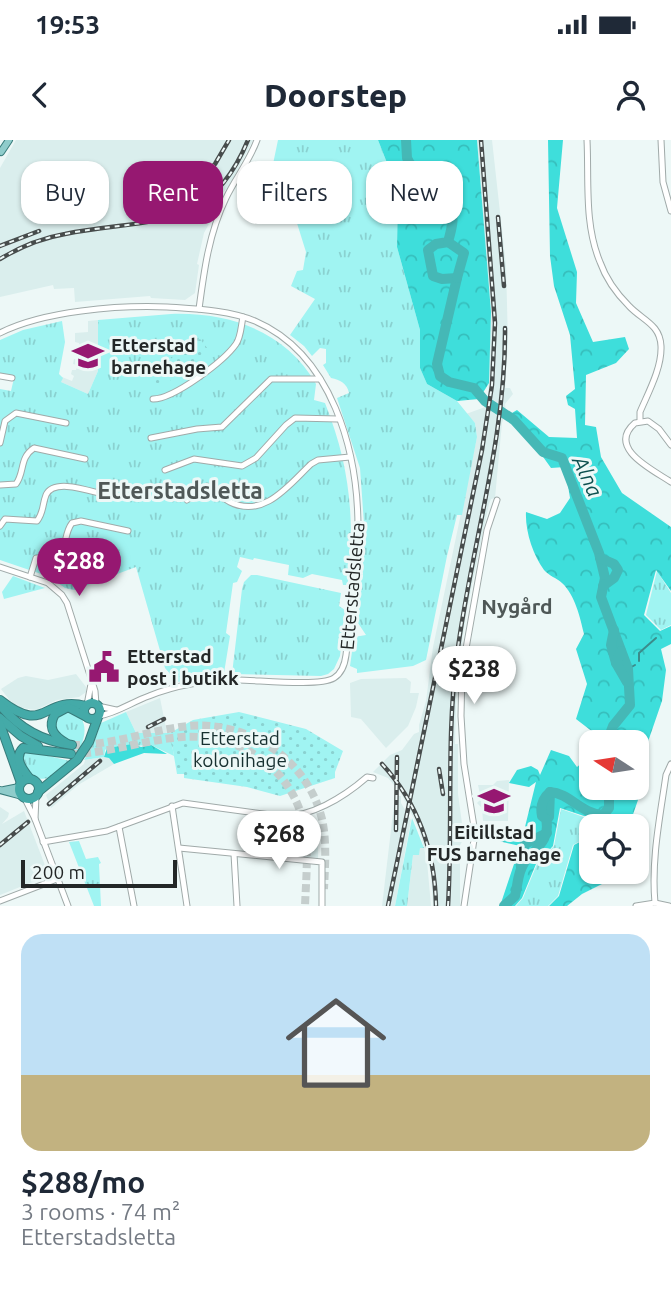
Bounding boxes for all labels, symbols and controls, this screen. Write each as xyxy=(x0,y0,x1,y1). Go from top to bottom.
text: 19:53 xyxy=(35,10,100,39)
icon: back xyxy=(21,76,59,114)
icon: person xyxy=(612,76,650,114)
text: Doorstep xyxy=(264,77,407,113)
chip: Buy xyxy=(21,161,109,224)
chip: Rent xyxy=(123,161,223,224)
chip: Filters xyxy=(237,161,352,224)
chip: New xyxy=(366,161,463,224)
place label: Etterstad barnehage xyxy=(111,334,206,378)
school or university icon: Etterstad barnehage xyxy=(71,339,105,373)
water label: Alna xyxy=(568,451,608,500)
district label: Etterstadsletta xyxy=(97,478,263,503)
street label: Etterstadsletta xyxy=(335,521,369,651)
pin: $288 xyxy=(38,538,120,598)
text: $288 xyxy=(53,548,105,573)
district label: Nygård xyxy=(481,594,553,618)
place label: Etterstad post i butikk xyxy=(127,645,239,689)
pin: $238 xyxy=(433,646,515,706)
public building icon: Etterstad post i butikk xyxy=(87,650,121,684)
text: $238 xyxy=(448,656,500,681)
park label: Etterstad kolonihage xyxy=(193,727,287,771)
north arrow xyxy=(579,730,649,800)
map controls xyxy=(579,730,649,884)
school or university icon: Eitillstad FUS barnehage xyxy=(477,784,511,818)
pin: $268 xyxy=(238,812,320,871)
button: locate xyxy=(579,814,649,884)
text: $268 xyxy=(253,821,305,846)
place label: Eitillstad FUS barnehage xyxy=(427,821,561,865)
scale bar xyxy=(21,857,177,889)
text: 200 m xyxy=(32,861,85,883)
icon: home xyxy=(273,980,399,1106)
text: $288/mo xyxy=(21,1165,145,1199)
text: 3 rooms · 74 m² xyxy=(21,1199,180,1224)
text: Etterstadsletta xyxy=(21,1224,176,1249)

